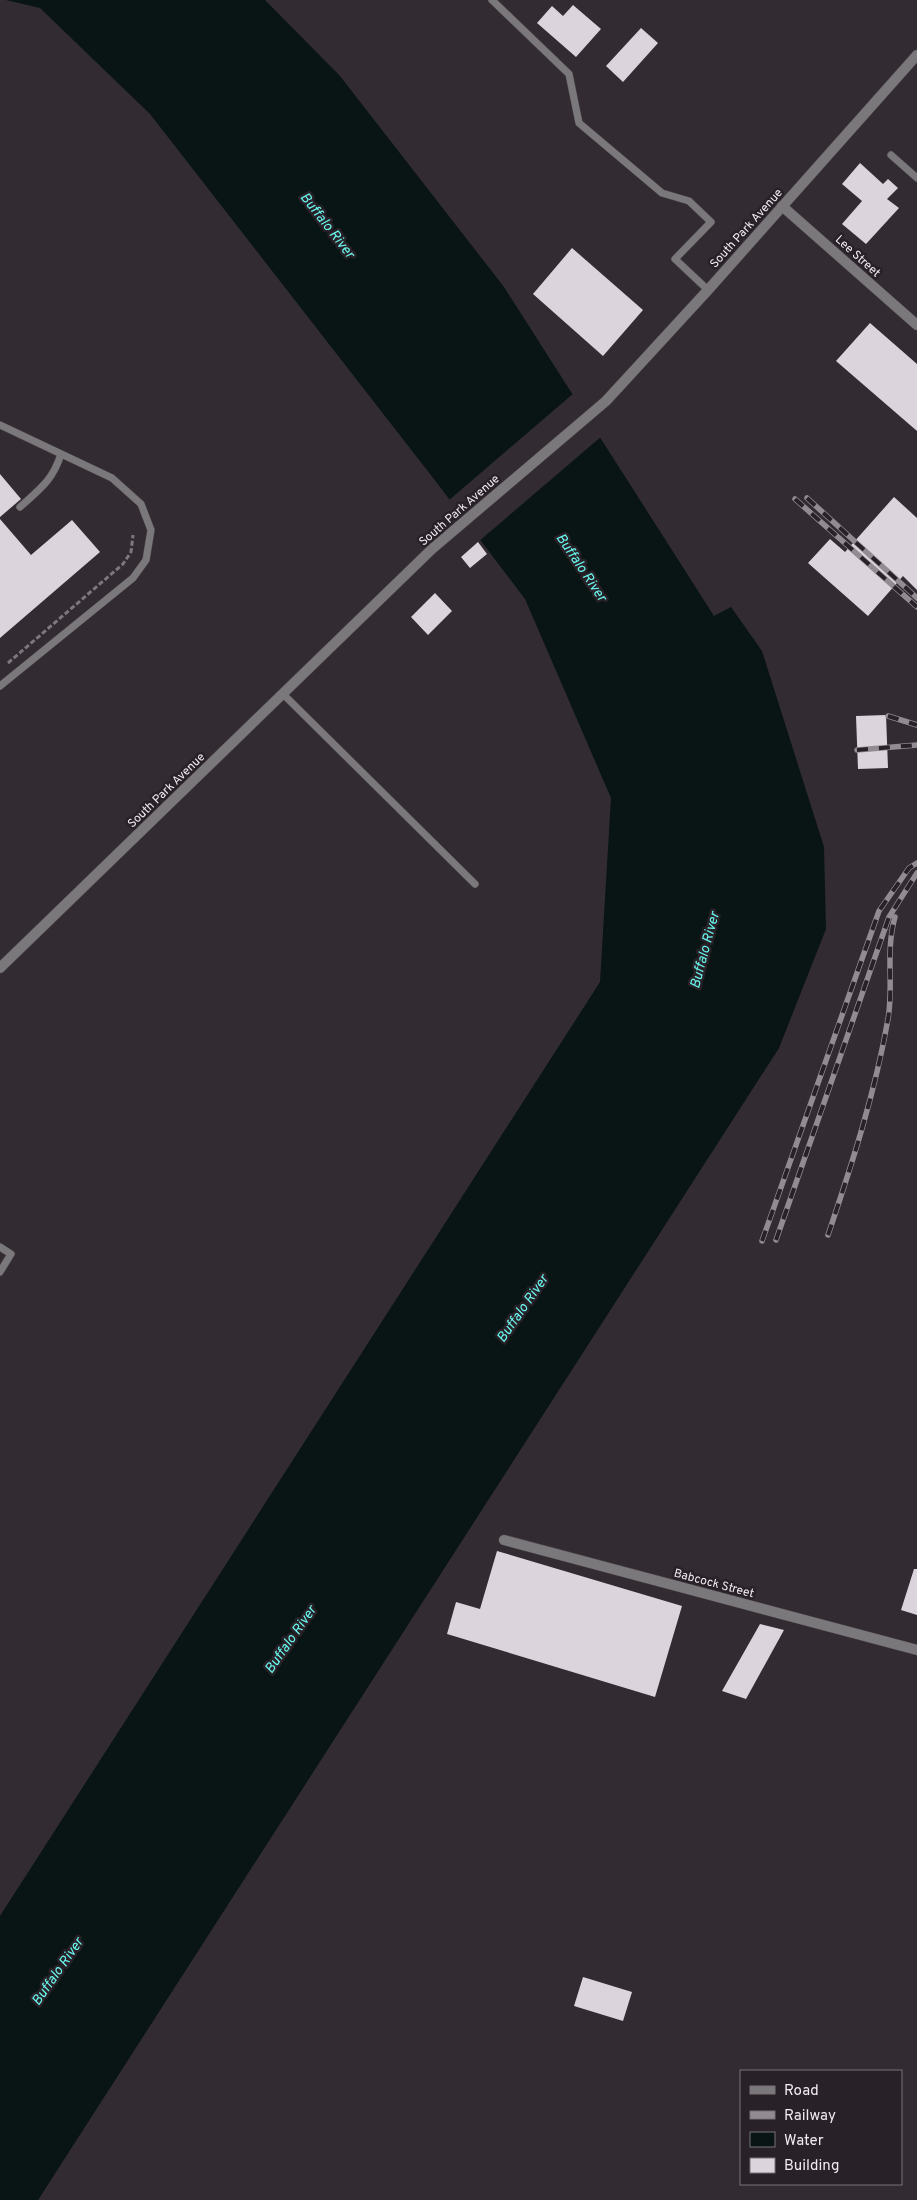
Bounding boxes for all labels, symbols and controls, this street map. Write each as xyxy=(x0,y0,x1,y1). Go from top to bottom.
street label: South Park Avenue xyxy=(707,186,787,272)
water label: Buffalo River xyxy=(296,190,359,264)
street label: Lee Street xyxy=(831,232,883,281)
street label: South Park Avenue xyxy=(416,471,503,550)
water label: Buffalo River xyxy=(552,530,611,607)
street label: South Park Avenue xyxy=(125,750,209,832)
water label: Buffalo River xyxy=(687,909,724,991)
water label: Buffalo River xyxy=(494,1270,554,1346)
street label: Babcock Street xyxy=(672,1566,756,1602)
water label: Buffalo River xyxy=(262,1601,322,1677)
water label: Buffalo River xyxy=(29,1933,89,2009)
legend xyxy=(740,2070,902,2185)
text: Road xyxy=(784,2082,819,2101)
text: Railway xyxy=(784,2107,836,2126)
text: Water xyxy=(784,2132,824,2151)
text: Building xyxy=(784,2157,839,2176)

